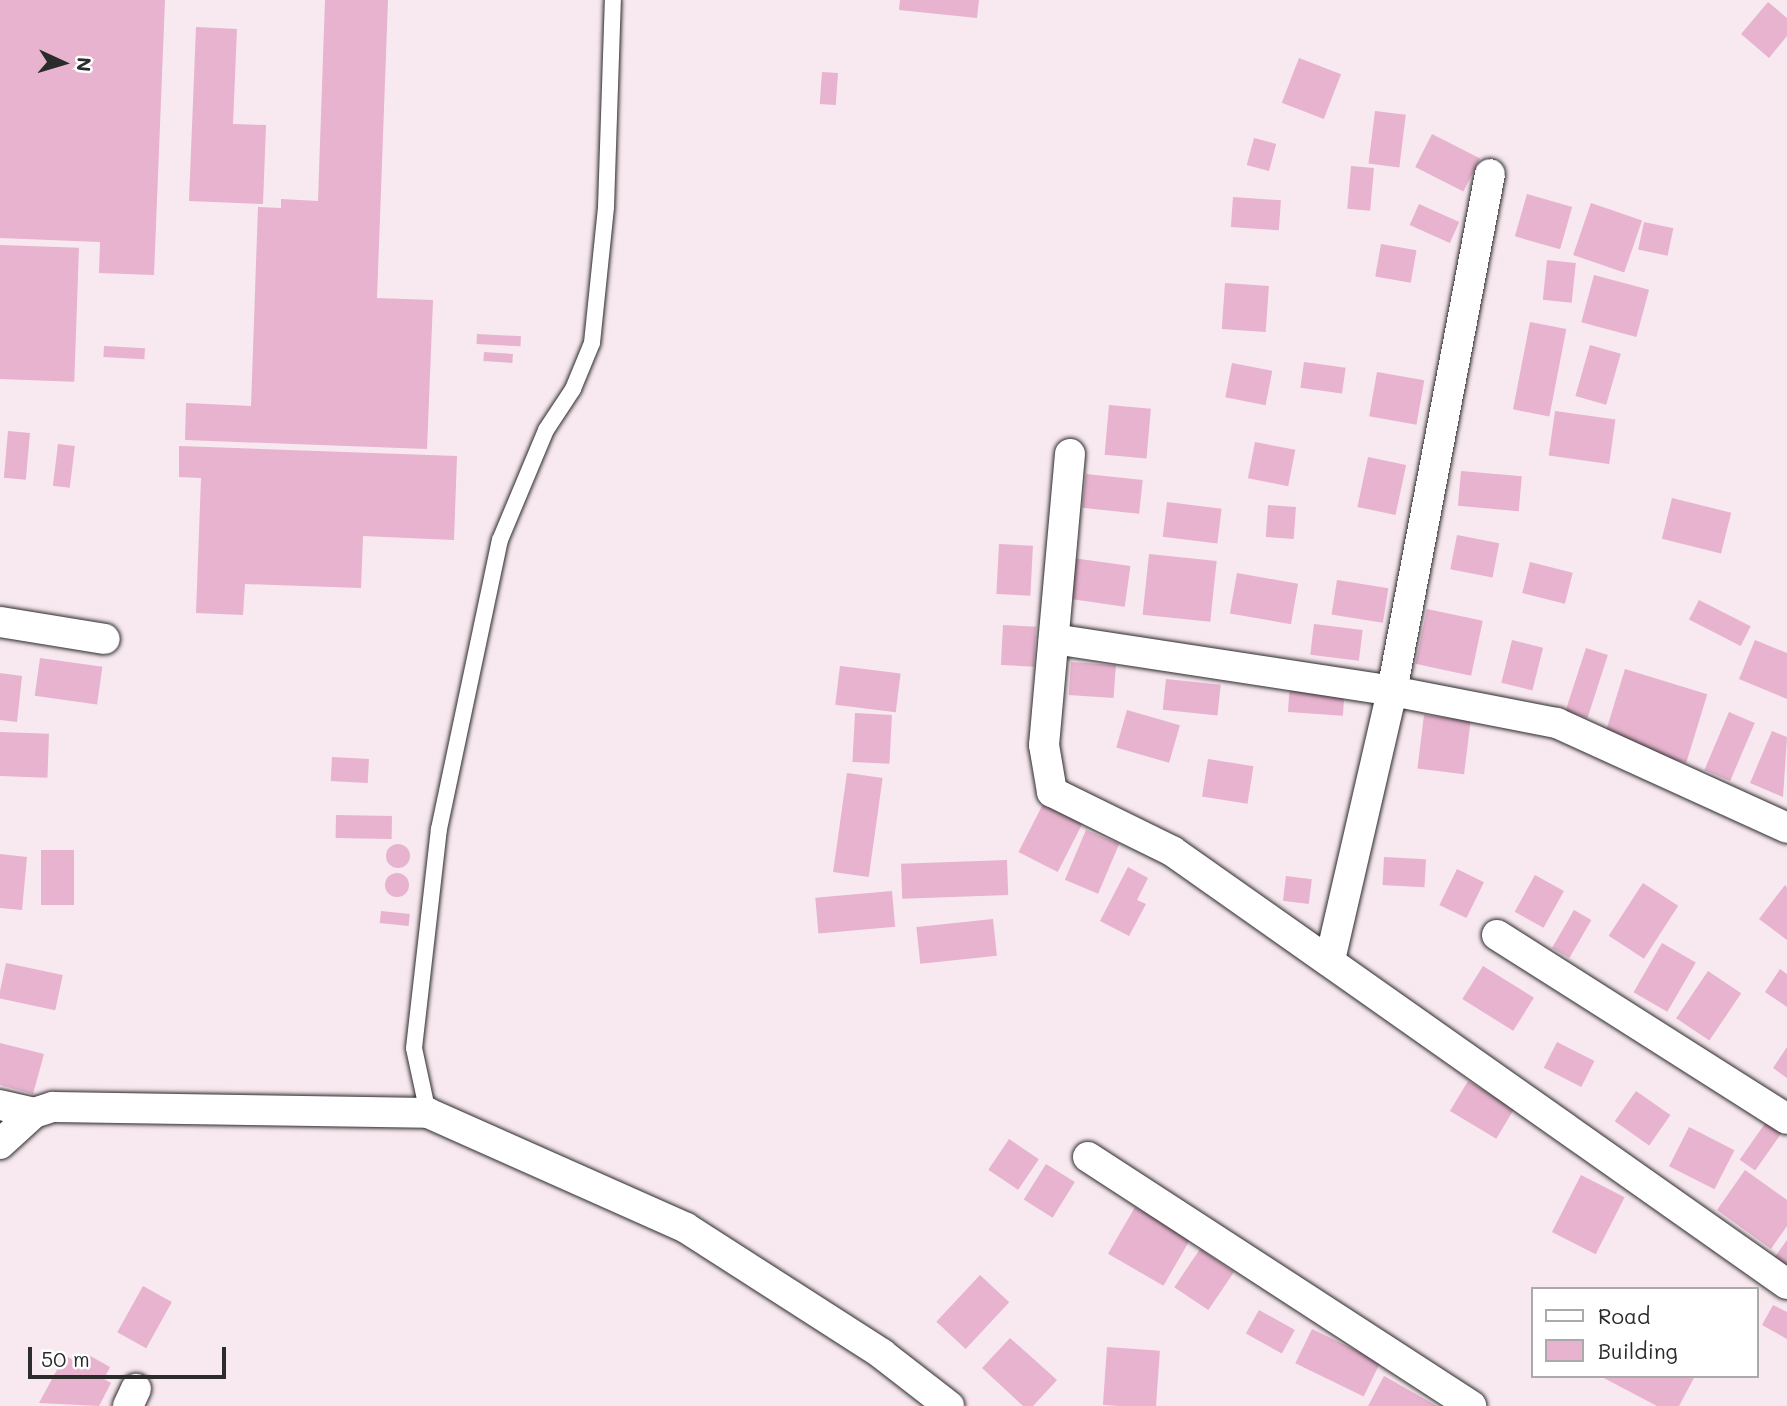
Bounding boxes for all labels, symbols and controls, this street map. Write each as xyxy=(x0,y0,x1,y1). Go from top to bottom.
north arrow xyxy=(28,28,98,98)
text: N xyxy=(71,56,97,73)
legend xyxy=(1532,1287,1759,1378)
text: Road xyxy=(1598,1302,1650,1329)
scale bar xyxy=(32,1332,229,1376)
text: Building xyxy=(1598,1337,1678,1364)
text: 50 m xyxy=(41,1345,90,1372)

